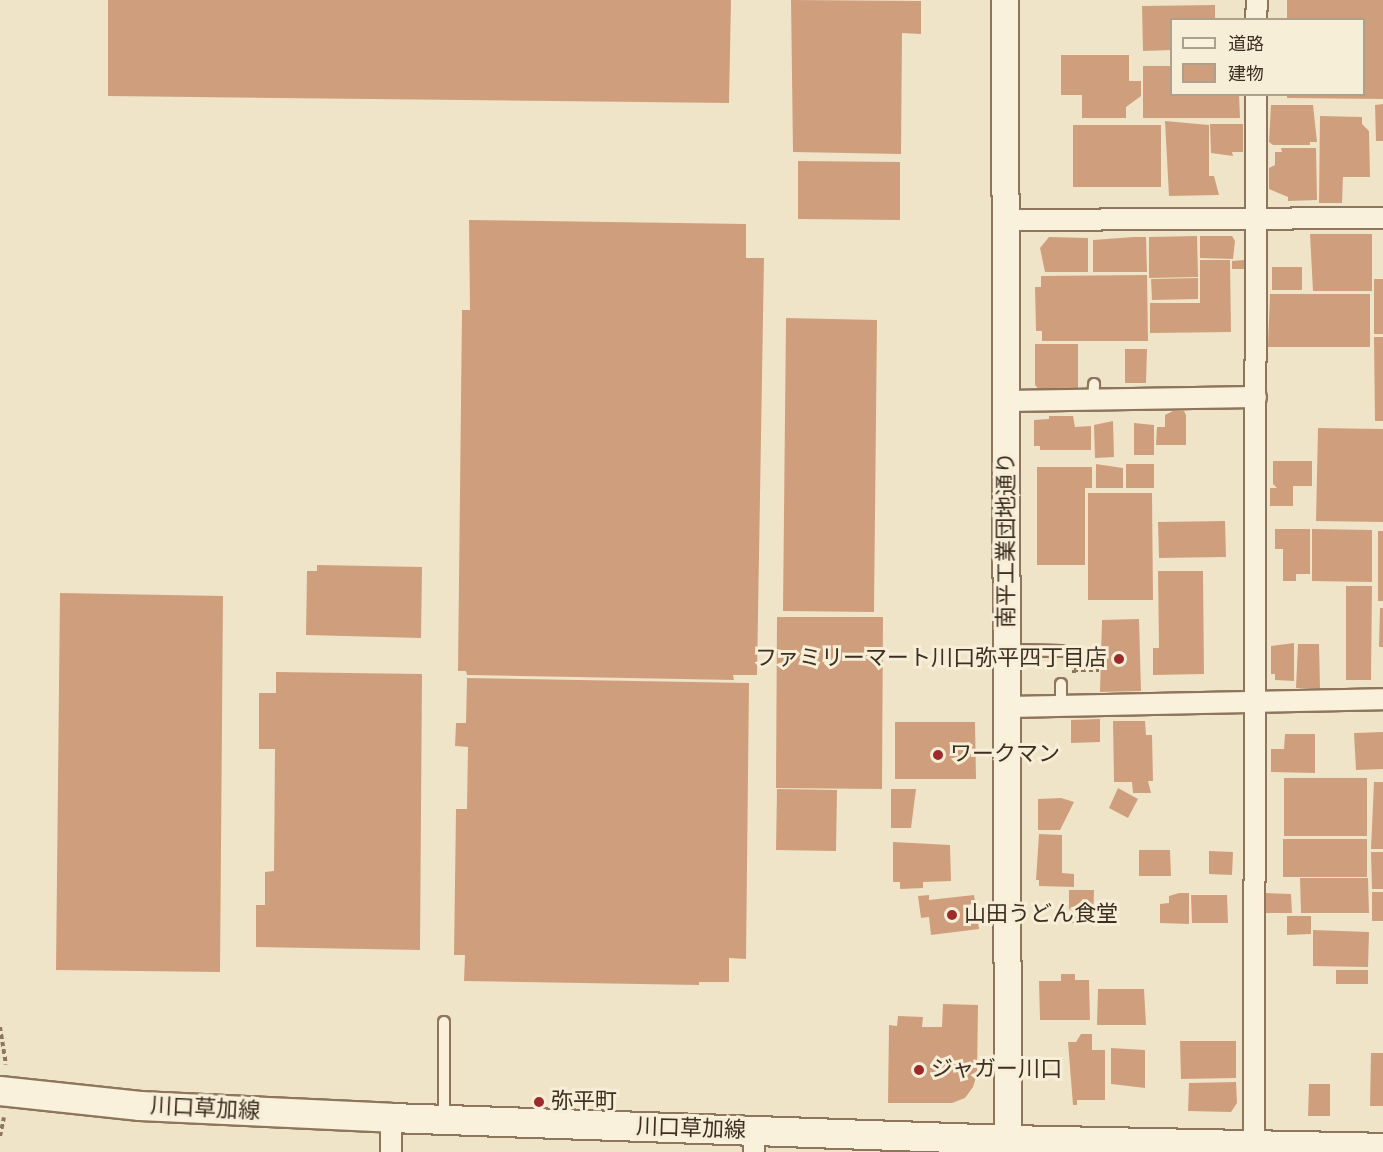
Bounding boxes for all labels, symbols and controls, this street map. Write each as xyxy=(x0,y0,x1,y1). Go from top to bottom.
legend xyxy=(1170,18,1365,96)
text: 道路 xyxy=(1228,31,1264,58)
text: 建物 xyxy=(1228,61,1264,88)
street label: 南平工業団地通り xyxy=(994,452,1020,628)
place label: ファミリーマート川口弥平四丁目店 xyxy=(755,646,1107,672)
marker: ファミリーマート川口弥平四丁目店 xyxy=(1112,652,1126,666)
place label: ワークマン xyxy=(950,742,1060,768)
marker: ワークマン xyxy=(931,748,945,762)
place label: 山田うどん食堂 xyxy=(964,902,1118,928)
marker: 山田うどん食堂 xyxy=(945,908,959,922)
place label: ジャガー川口 xyxy=(931,1057,1063,1083)
marker: ジャガー川口 xyxy=(912,1063,926,1077)
place label: 弥平町 xyxy=(551,1089,617,1115)
street label: 川口草加線 xyxy=(149,1093,261,1125)
marker: 弥平町 xyxy=(532,1095,546,1109)
street label: 川口草加線 xyxy=(636,1114,746,1144)

